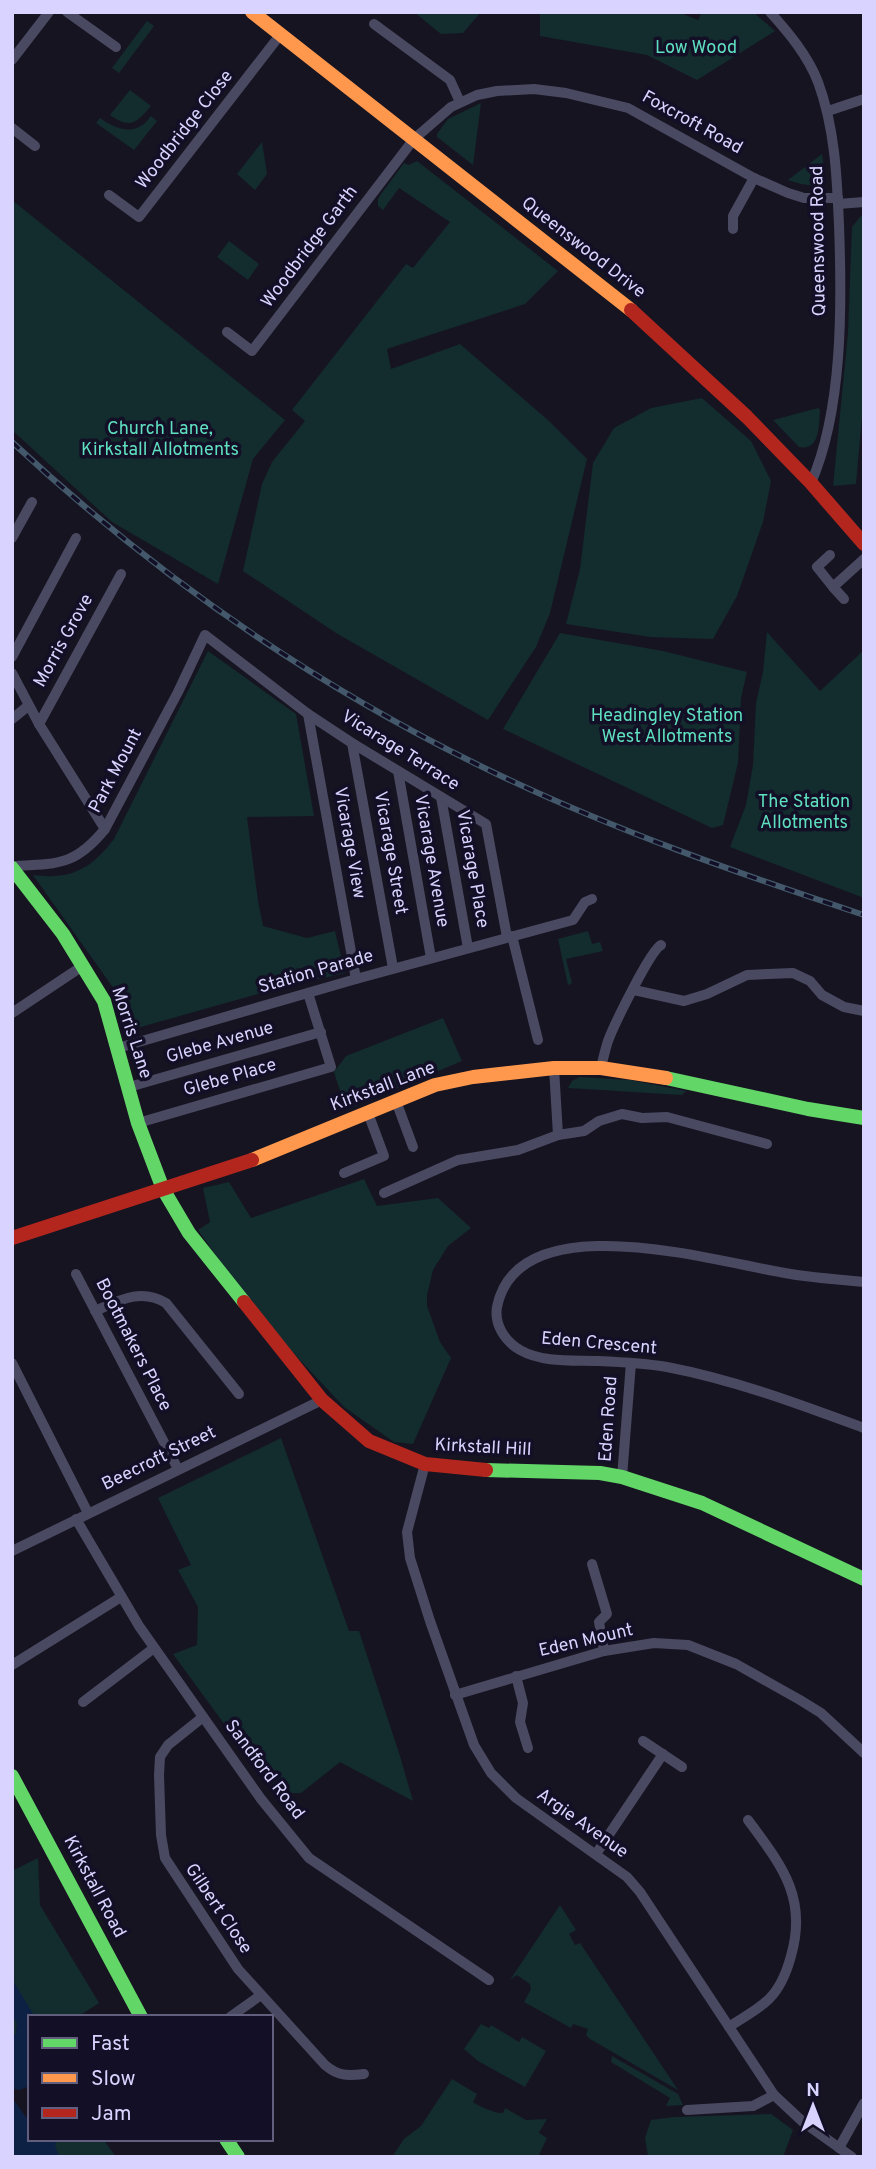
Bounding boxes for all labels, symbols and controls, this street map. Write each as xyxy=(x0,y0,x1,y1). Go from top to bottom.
park label: Low Wood xyxy=(655,37,737,60)
street label: Woodbridge Close xyxy=(131,66,239,194)
street label: Foxcroft Road xyxy=(638,86,746,160)
street label: Queenswood Road xyxy=(806,165,832,317)
street label: Woodbridge Garth xyxy=(257,181,363,313)
street label: Queenswood Drive xyxy=(516,192,650,304)
park label: Church Lane, Kirkstall Allotments xyxy=(81,418,239,462)
street label: Morris Grove xyxy=(29,590,99,692)
street label: Vicarage Terrace xyxy=(337,705,463,797)
park label: Headingley Station West Allotments xyxy=(591,705,743,749)
street label: Park Mount xyxy=(84,725,148,817)
street label: Vicarage View xyxy=(328,785,370,901)
street label: Vicarage Street xyxy=(368,790,412,916)
park label: The Station Allotments xyxy=(758,791,850,835)
street label: Vicarage Avenue xyxy=(408,793,454,929)
street label: Vicarage Place xyxy=(450,808,494,930)
street label: Station Parade xyxy=(256,945,376,999)
street label: Morris Lane xyxy=(105,984,157,1082)
street label: Glebe Avenue xyxy=(164,1017,276,1069)
street label: Glebe Place xyxy=(181,1054,279,1102)
street label: Kirkstall Lane xyxy=(327,1056,439,1118)
street label: Bootmakers Place xyxy=(90,1275,176,1415)
street label: Eden Crescent xyxy=(540,1327,658,1361)
street label: Eden Road xyxy=(595,1375,623,1463)
street label: Beecroft Street xyxy=(98,1421,220,1497)
street label: Kirkstall Hill xyxy=(434,1434,532,1462)
street label: Eden Mount xyxy=(537,1619,635,1663)
street label: Sandford Road xyxy=(219,1716,309,1824)
street label: Argie Avenue xyxy=(532,1784,632,1864)
street label: Kirkstall Road xyxy=(57,1832,131,1942)
street label: Gilbert Close xyxy=(179,1859,257,1959)
legend xyxy=(28,2015,273,2141)
text: Fast xyxy=(91,2031,130,2058)
text: Slow xyxy=(91,2066,136,2093)
north arrow xyxy=(778,2071,848,2141)
text: N xyxy=(806,2079,820,2103)
text: Jam xyxy=(91,2101,132,2128)

